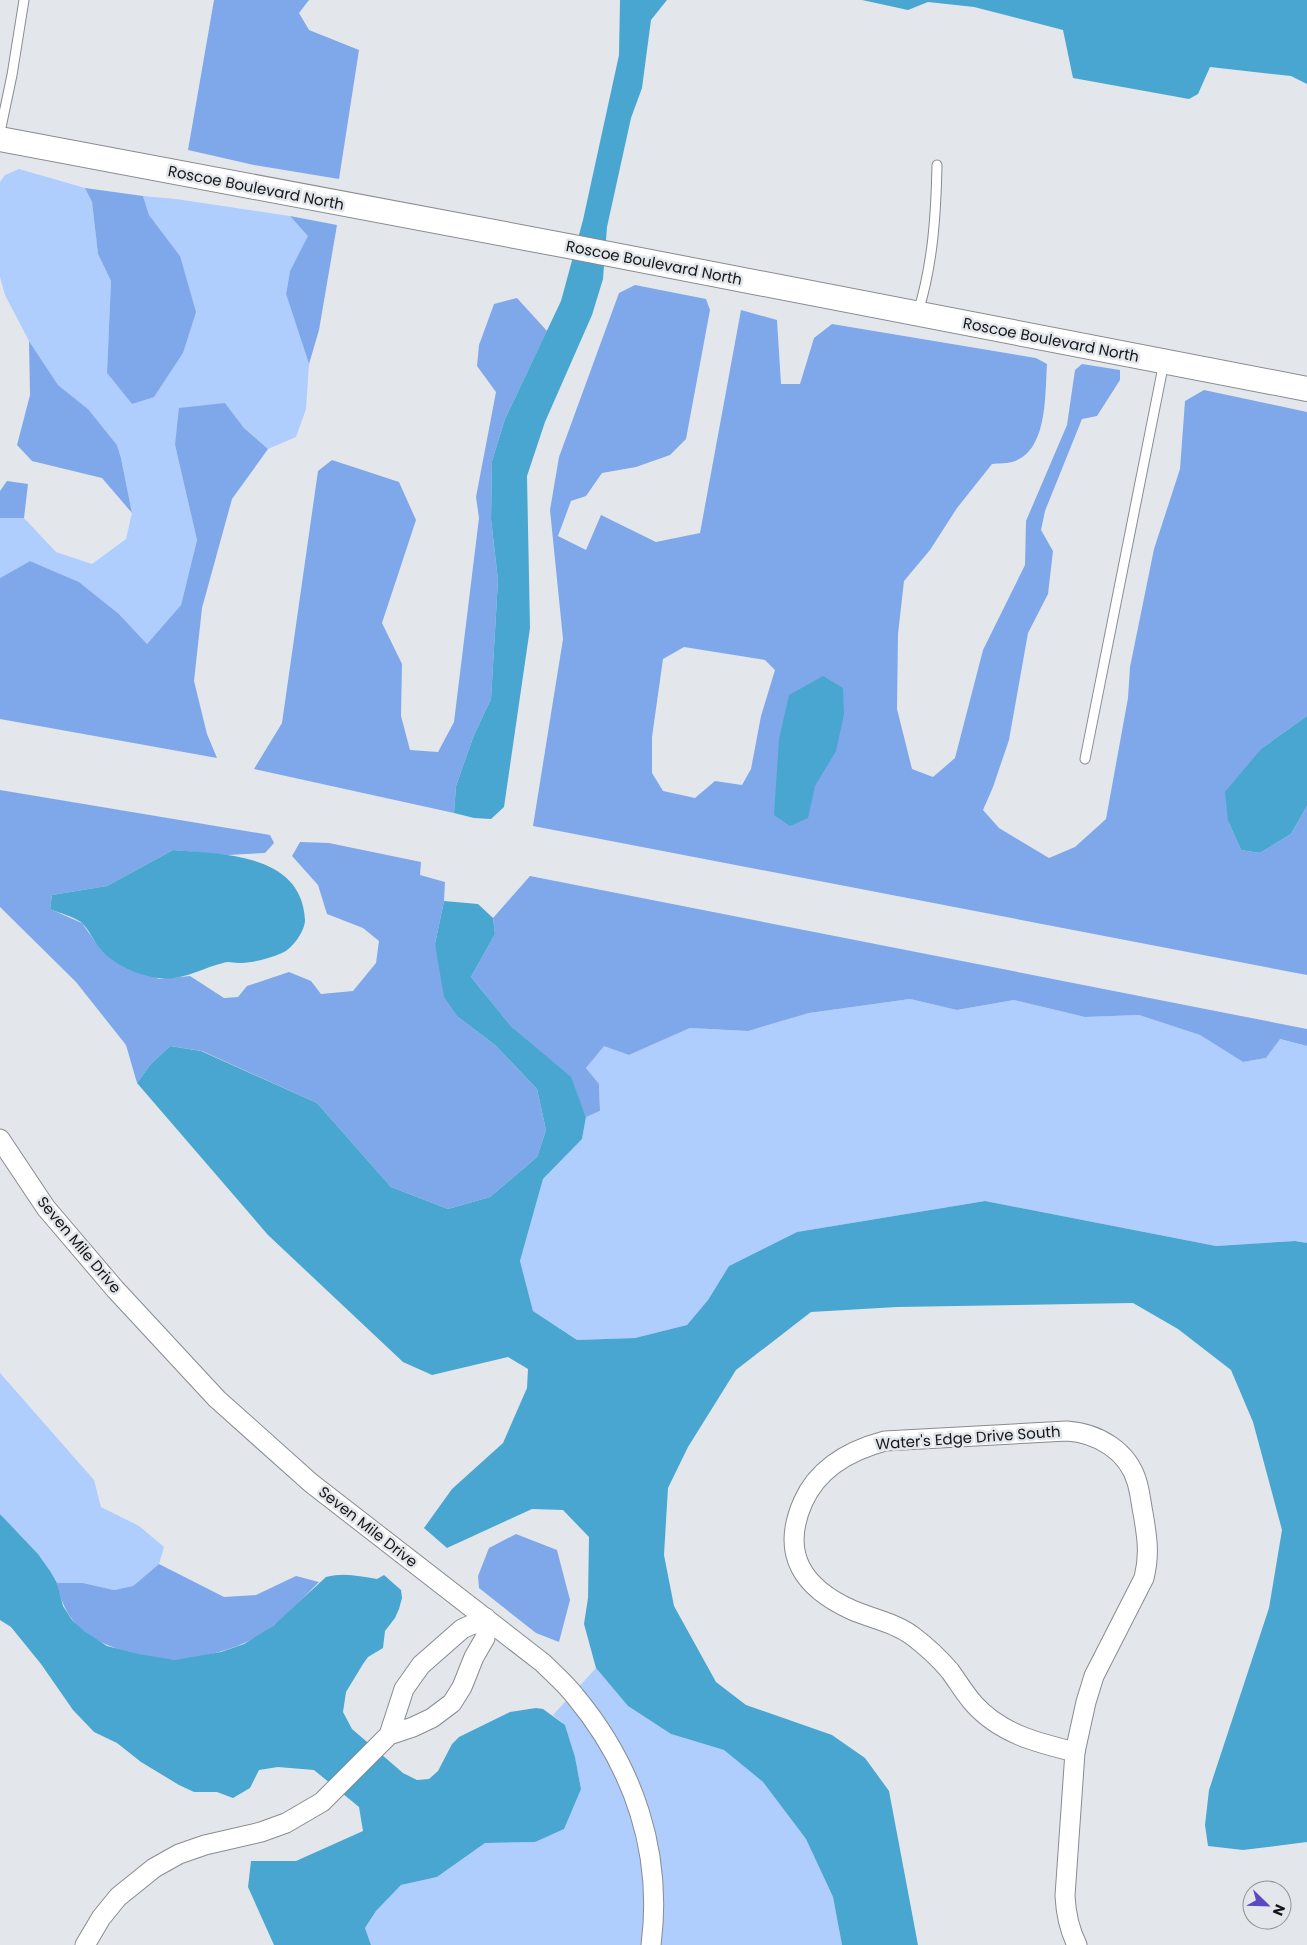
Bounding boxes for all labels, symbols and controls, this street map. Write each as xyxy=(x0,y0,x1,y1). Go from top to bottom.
street label: Roscoe Boulevard North xyxy=(166,160,346,215)
street label: Roscoe Boulevard North xyxy=(564,235,744,290)
street label: Roscoe Boulevard North xyxy=(961,312,1141,367)
street label: Seven Mile Drive xyxy=(33,1192,126,1298)
street label: Water's Edge Drive South xyxy=(875,1421,1061,1454)
street label: Seven Mile Drive xyxy=(314,1481,422,1572)
north arrow xyxy=(1242,1880,1292,1930)
text: N xyxy=(1268,1901,1290,1919)

